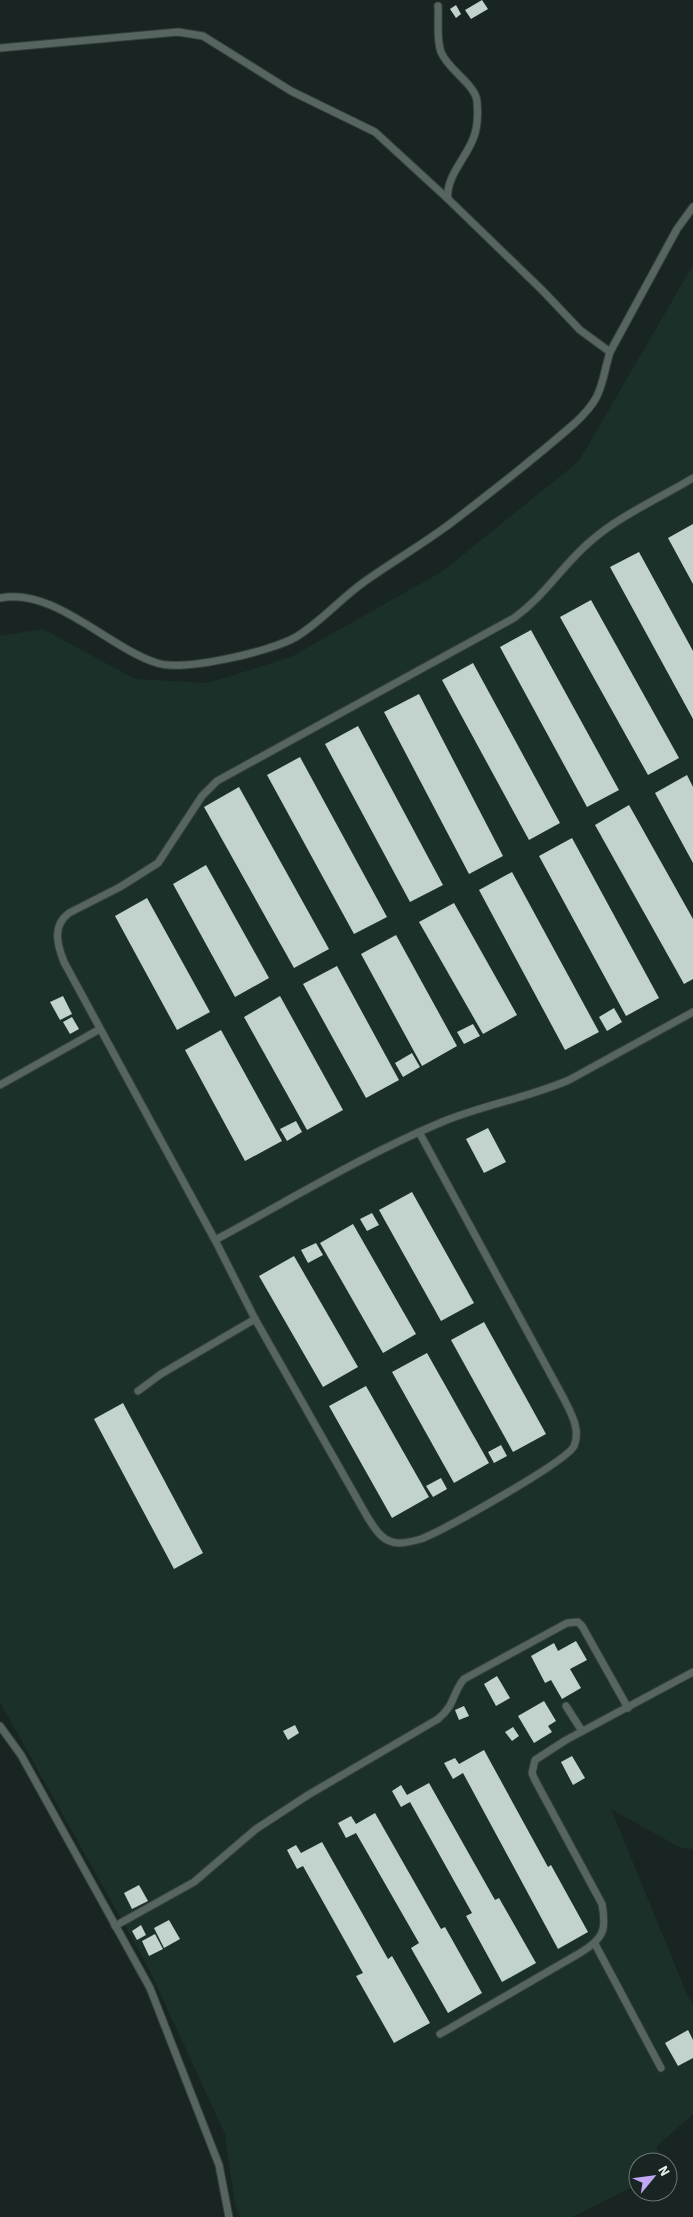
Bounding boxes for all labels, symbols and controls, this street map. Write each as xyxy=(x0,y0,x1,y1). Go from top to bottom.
north arrow xyxy=(628,2152,678,2202)
text: N xyxy=(652,2162,674,2180)

